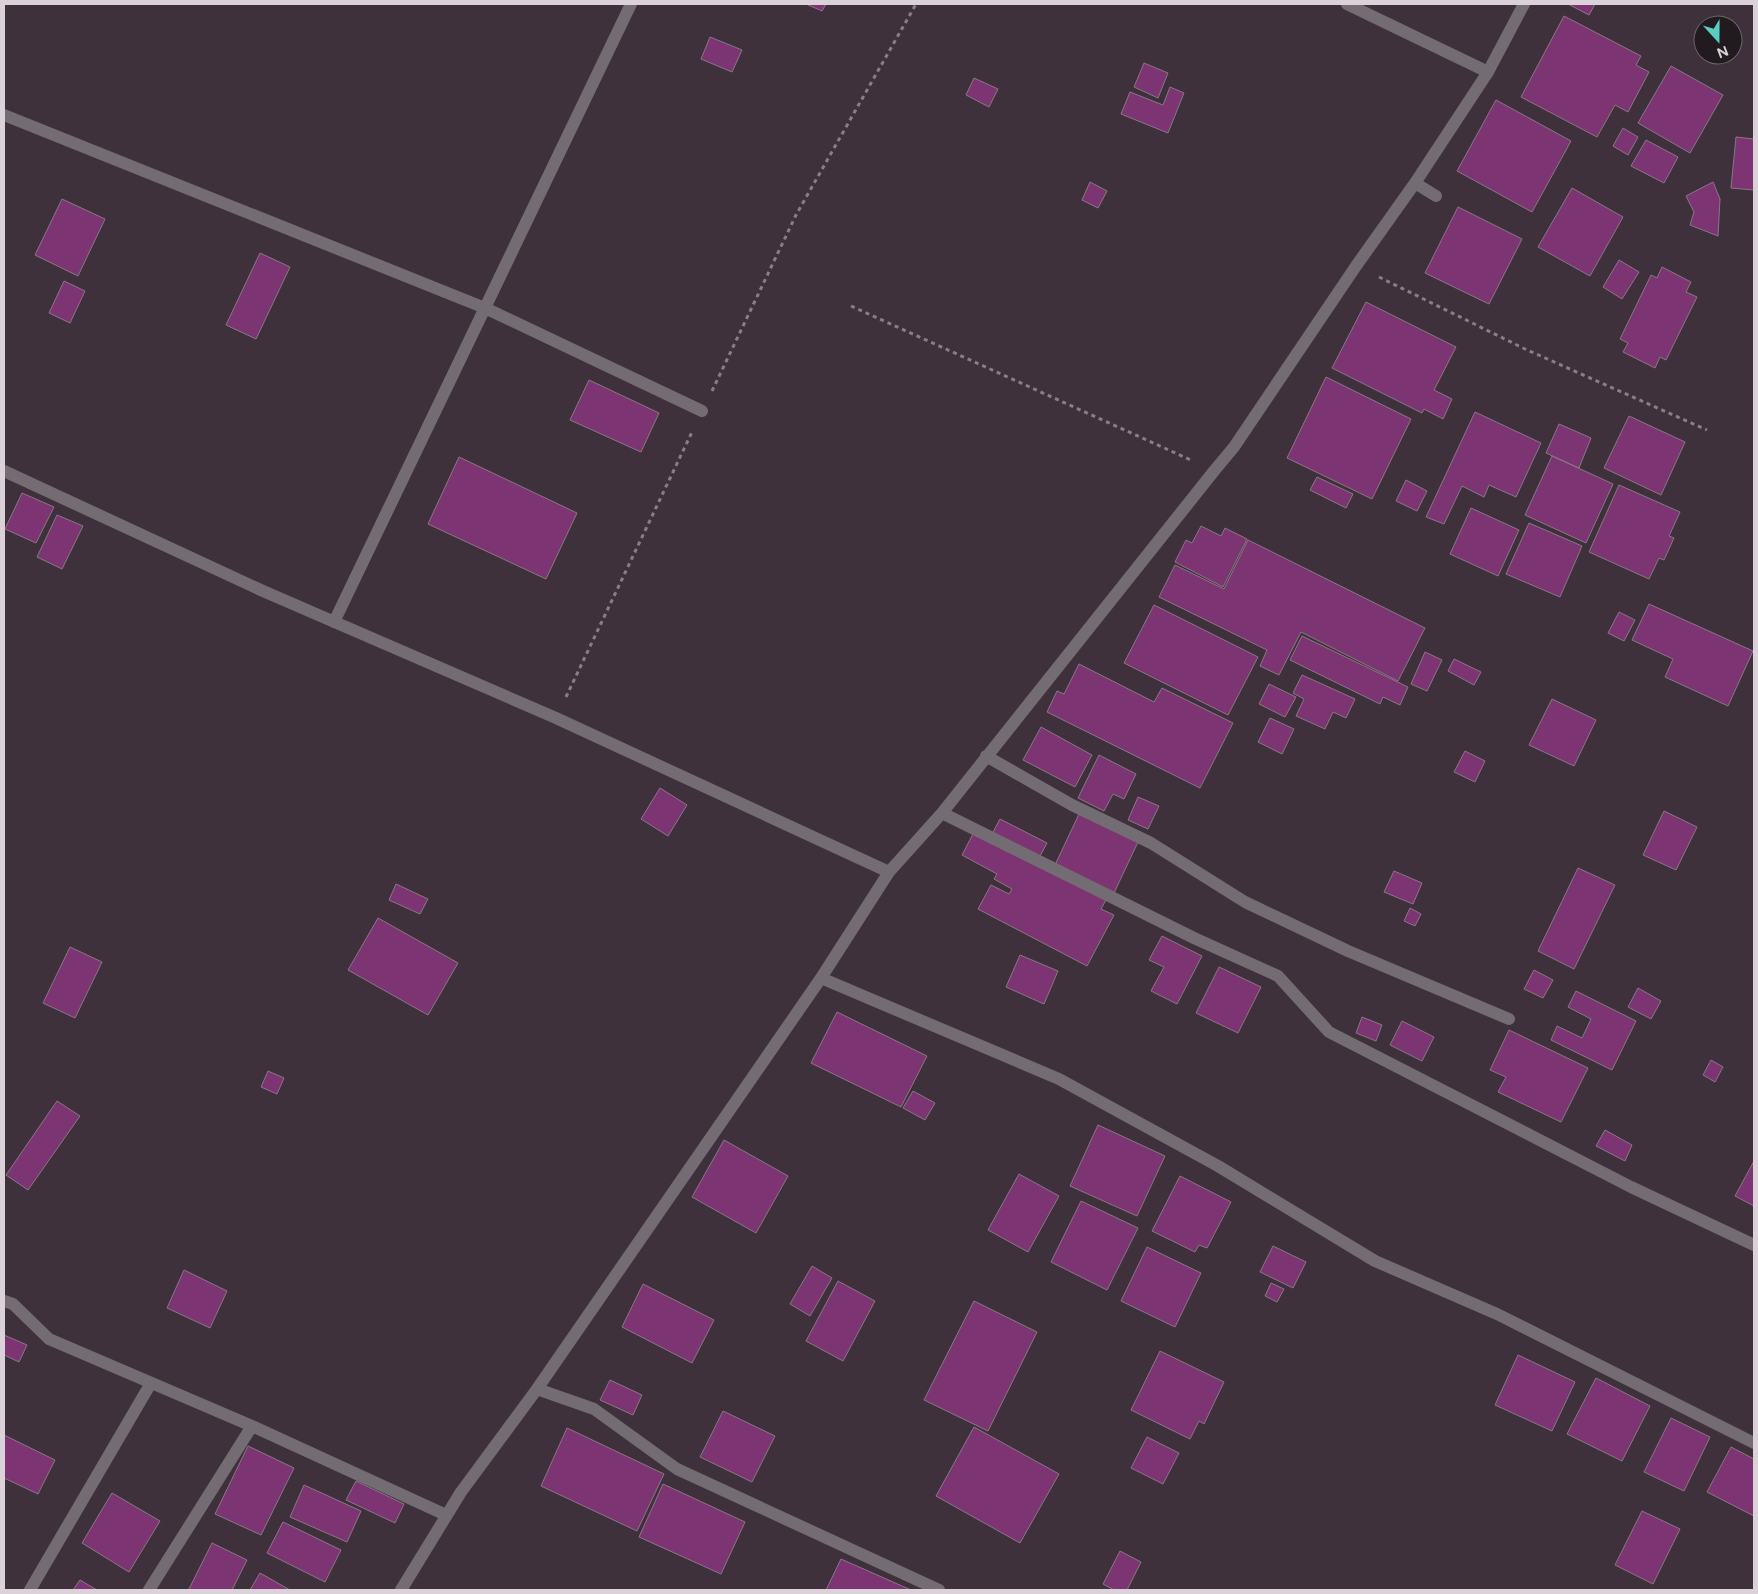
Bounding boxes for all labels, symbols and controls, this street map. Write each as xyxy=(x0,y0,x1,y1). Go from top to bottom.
north arrow xyxy=(1693,15,1743,65)
text: N xyxy=(1714,42,1731,62)

